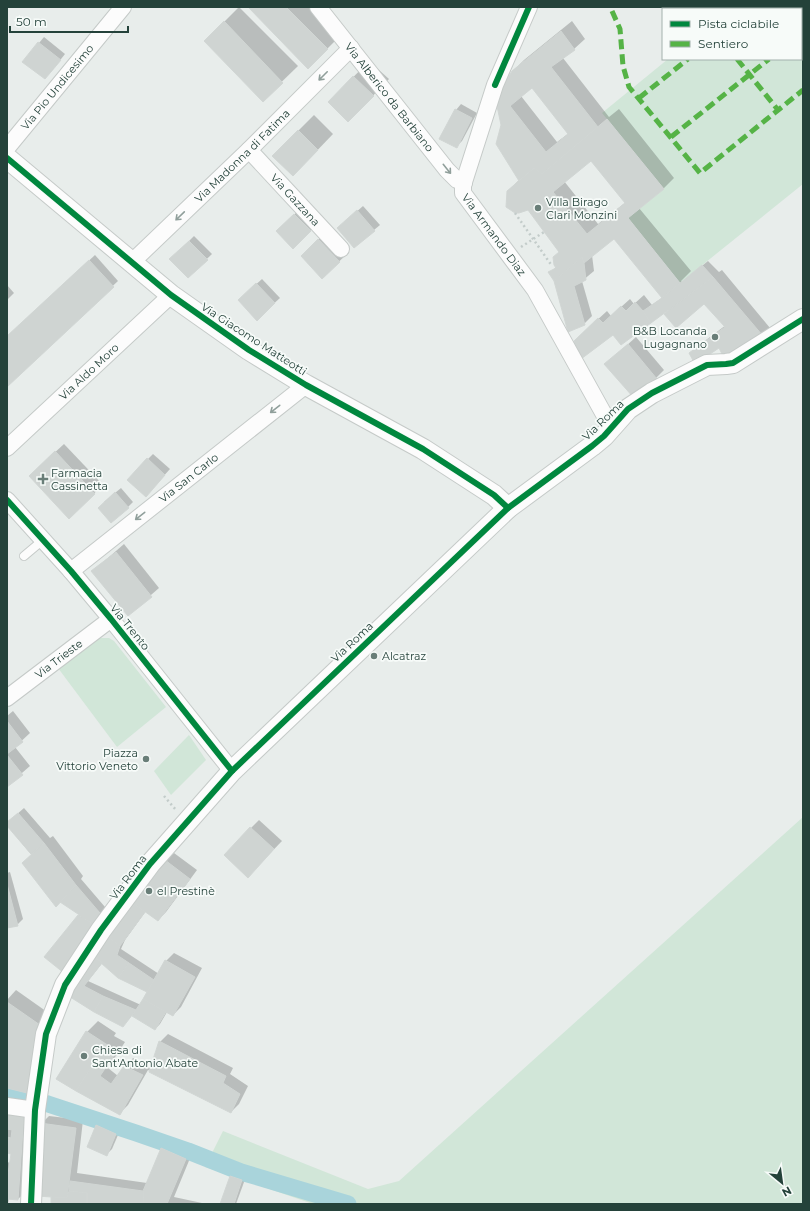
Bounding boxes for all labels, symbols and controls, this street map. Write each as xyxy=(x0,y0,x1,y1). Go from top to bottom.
scale bar xyxy=(10,8,128,34)
legend xyxy=(662,8,802,60)
text: 50 m xyxy=(16,14,47,29)
text: Pista ciclabile xyxy=(698,16,779,31)
text: Sentiero xyxy=(698,36,748,51)
street label: Via Alberico da Barbiano xyxy=(342,40,437,155)
street label: Via Pio Undicesimo xyxy=(18,41,97,133)
one-way arrow xyxy=(318,71,328,81)
street label: Via Madonna di Fatima xyxy=(192,106,293,205)
one-way arrow xyxy=(442,163,451,174)
street label: Via Gazzana xyxy=(268,171,323,229)
street label: Via Armando Diaz xyxy=(459,191,529,279)
place label: Villa Birago Clari Monzini xyxy=(546,195,617,222)
marker: Villa Birago Clari Monzini xyxy=(533,203,543,213)
one-way arrow xyxy=(175,211,185,221)
street label: Via Giacomo Matteotti xyxy=(199,300,309,378)
place label: B&B Locanda Lugagnano xyxy=(633,324,707,351)
marker: B&B Locanda Lugagnano xyxy=(710,332,720,342)
street label: Via Aldo Moro xyxy=(56,340,122,403)
street label: Via Roma xyxy=(579,397,627,443)
one-way arrow xyxy=(270,405,281,414)
street label: Via San Carlo xyxy=(156,450,221,506)
place label: Farmacia Cassinetta xyxy=(51,466,108,493)
marker: Farmacia Cassinetta xyxy=(38,474,48,484)
one-way arrow xyxy=(135,512,146,520)
street label: Via Trento xyxy=(107,601,153,653)
street label: Via Roma xyxy=(328,619,376,665)
street label: Via Trieste xyxy=(32,636,86,681)
place label: Alcatraz xyxy=(382,649,426,663)
marker: Alcatraz xyxy=(369,651,379,661)
place label: Piazza Vittorio Veneto xyxy=(56,746,138,773)
marker: Piazza Vittorio Veneto xyxy=(141,754,151,764)
street label: Via Roma xyxy=(107,852,149,902)
place label: el Prestinè xyxy=(157,884,215,898)
marker: el Prestinè xyxy=(144,886,154,896)
place label: Chiesa di Sant'Antonio Abate xyxy=(92,1043,199,1070)
marker: Chiesa di Sant'Antonio Abate xyxy=(79,1051,89,1061)
north arrow xyxy=(762,1163,802,1203)
text: N xyxy=(780,1183,794,1200)

